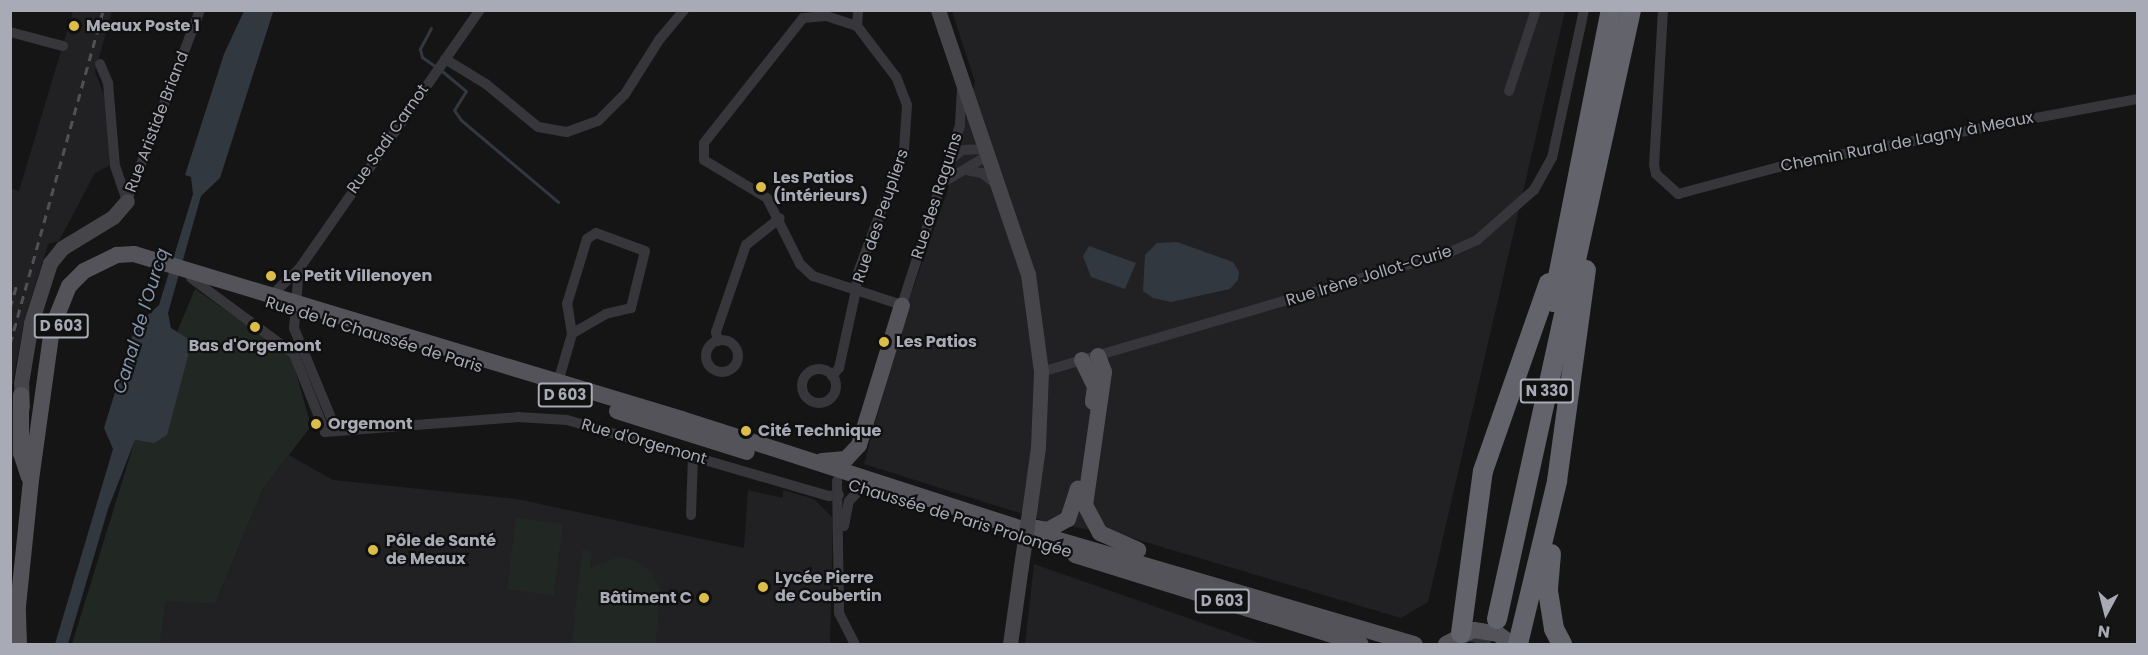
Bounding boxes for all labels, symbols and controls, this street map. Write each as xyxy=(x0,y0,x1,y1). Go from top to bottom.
place label: Meaux Poste 1 xyxy=(86,16,200,36)
marker: Meaux Poste 1 xyxy=(67,19,81,33)
street label: Rue Aristide Briand xyxy=(121,49,193,195)
street label: Rue Sadi Carnot xyxy=(343,81,433,197)
street label: Chemin Rural de Lagny à Meaux xyxy=(1779,108,2035,176)
street label: Rue des Raguins xyxy=(908,130,966,262)
street label: Rue des Peupliers xyxy=(849,147,913,285)
place label: Les Patios (intérieurs) xyxy=(773,168,868,206)
marker: Les Patios (intérieurs) xyxy=(754,180,768,194)
street label: Rue Irène Jollot-Curie xyxy=(1284,242,1454,310)
water label: Canal de l'Ourcq xyxy=(109,246,173,396)
place label: Le Petit Villenoyen xyxy=(283,266,432,286)
marker: Le Petit Villenoyen xyxy=(264,269,278,283)
street label: Rue de la Chaussée de Paris xyxy=(263,293,485,377)
road number: D 603 xyxy=(32,314,90,338)
marker: Bas d'Orgemont xyxy=(248,320,262,334)
place label: Les Patios xyxy=(896,332,977,352)
marker: Les Patios xyxy=(877,335,891,349)
place label: Bas d'Orgemont xyxy=(189,336,321,356)
road number: N 330 xyxy=(1518,379,1576,403)
road number: D 603 xyxy=(536,383,594,407)
place label: Orgemont xyxy=(328,414,413,434)
street label: Rue d'Orgemont xyxy=(579,415,709,469)
marker: Orgemont xyxy=(309,417,323,431)
place label: Cité Technique xyxy=(758,421,881,441)
marker: Cité Technique xyxy=(739,424,753,438)
street label: Chaussée de Paris Prolongée xyxy=(846,476,1074,562)
place label: Pôle de Santé de Meaux xyxy=(386,531,496,569)
marker: Pôle de Santé de Meaux xyxy=(364,541,382,559)
place label: Lycée Pierre de Coubertin xyxy=(775,568,882,606)
marker: Lycée Pierre de Coubertin xyxy=(756,580,770,594)
north arrow xyxy=(2076,583,2136,643)
place label: Bâtiment C xyxy=(600,588,692,608)
road number: D 603 xyxy=(1194,589,1250,613)
marker: Bâtiment C xyxy=(697,591,711,605)
text: N xyxy=(2096,619,2111,644)

